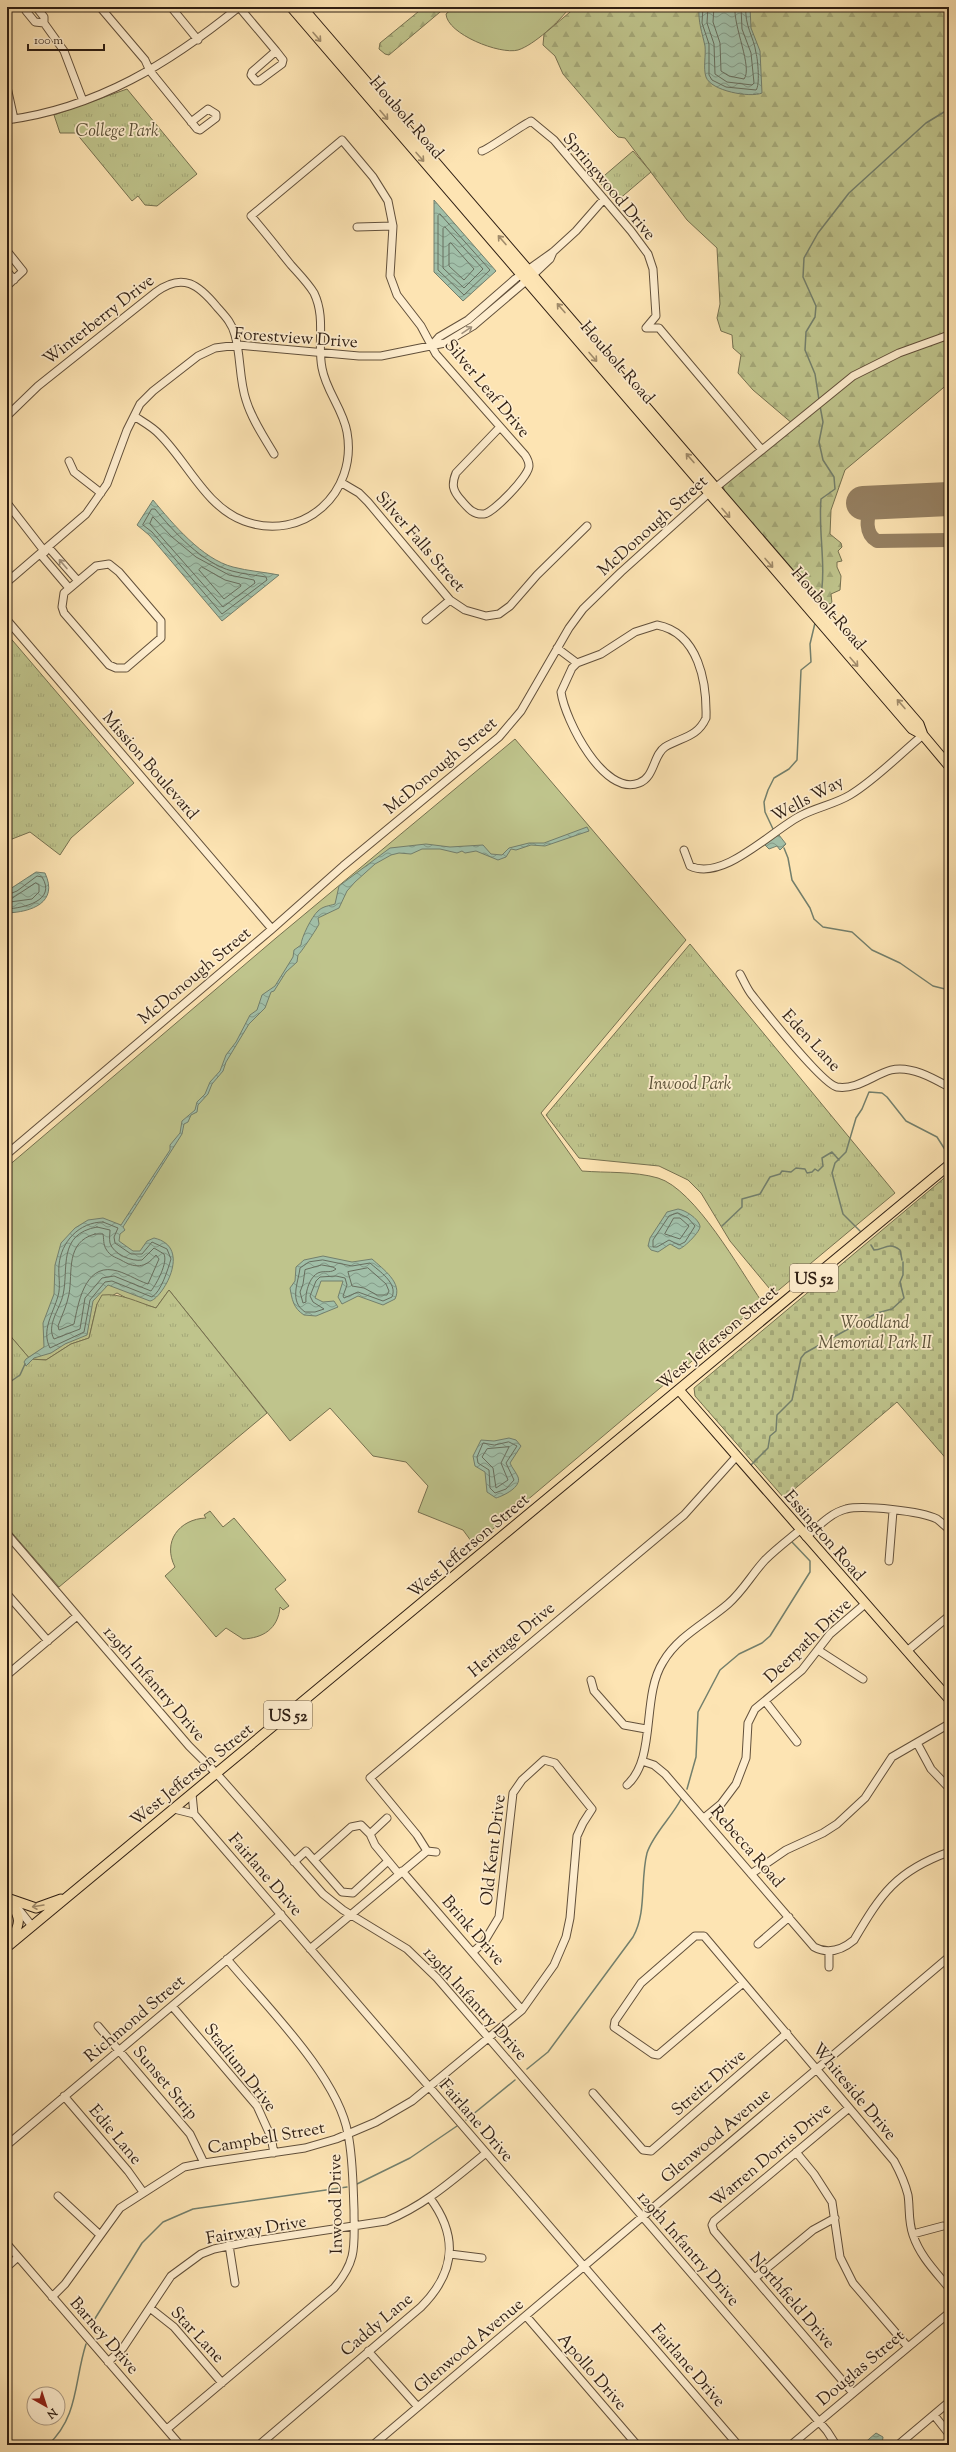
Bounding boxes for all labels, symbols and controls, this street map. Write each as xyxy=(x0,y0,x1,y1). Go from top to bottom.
scale bar xyxy=(28,26,104,52)
one-way arrow xyxy=(312,31,321,42)
text: 100 m xyxy=(34,32,63,50)
street label: Houbolt Road xyxy=(363,72,449,165)
one-way arrow xyxy=(379,109,388,120)
park label: College Park xyxy=(75,120,159,144)
street label: Springwood Drive xyxy=(556,128,661,246)
one-way arrow xyxy=(415,151,424,162)
one-way arrow xyxy=(498,235,507,245)
street label: Winterberry Drive xyxy=(38,269,160,372)
one-way arrow xyxy=(556,302,565,313)
street label: Houbolt Road xyxy=(574,317,660,410)
street label: Forestview Drive xyxy=(233,323,359,355)
one-way arrow xyxy=(461,326,472,334)
street label: Silver Leaf Drive xyxy=(438,335,535,444)
one-way arrow xyxy=(588,352,597,363)
one-way arrow xyxy=(686,453,695,464)
street label: McDonough Street xyxy=(593,470,714,582)
street label: Silver Falls Street xyxy=(369,487,470,598)
one-way arrow xyxy=(722,508,731,519)
one-way arrow xyxy=(765,558,774,568)
one-way arrow xyxy=(59,559,68,570)
street label: Houbolt Road xyxy=(785,563,871,656)
one-way arrow xyxy=(849,656,858,667)
one-way arrow xyxy=(897,698,906,709)
street label: Mission Boulevard xyxy=(96,707,203,826)
street label: McDonough Street xyxy=(380,712,503,821)
street label: Wells Way xyxy=(768,770,849,829)
street label: McDonough Street xyxy=(134,922,257,1031)
street label: Eden Lane xyxy=(775,1005,846,1078)
park label: Inwood Park xyxy=(649,1073,732,1097)
road number: US 52 xyxy=(790,1264,838,1292)
street label: West Jefferson Street xyxy=(652,1280,784,1397)
park label: Woodland Memorial Park II xyxy=(818,1312,932,1356)
street label: Essington Road xyxy=(777,1486,870,1587)
street label: West Jefferson Street xyxy=(403,1488,535,1605)
street label: Deerpath Drive xyxy=(759,1593,857,1689)
street label: Heritage Drive xyxy=(464,1597,561,1684)
street label: 129th Infantry Drive xyxy=(97,1621,210,1747)
road number: US 52 xyxy=(264,1701,312,1729)
street label: West Jefferson Street xyxy=(126,1718,259,1833)
street label: Old Kent Drive xyxy=(475,1793,513,1907)
street label: Rebecca Road xyxy=(704,1801,789,1894)
street label: Fairlane Drive xyxy=(222,1829,307,1922)
street label: Brink Drive xyxy=(435,1891,510,1972)
one-way arrow xyxy=(32,1902,45,1910)
street label: 129th Infantry Drive xyxy=(417,1942,532,2067)
street label: Richmond Street xyxy=(80,1970,191,2069)
street label: Stadium Drive xyxy=(197,2019,282,2118)
street label: Whiteside Drive xyxy=(806,2038,901,2146)
street label: Sunset Strip xyxy=(126,2041,203,2126)
street label: Streitz Drive xyxy=(667,2044,752,2123)
street label: Fairlane Drive xyxy=(433,2075,518,2168)
street label: Glenwood Avenue xyxy=(656,2083,776,2190)
street label: Warren Dorris Drive xyxy=(706,2098,837,2213)
street label: Edie Lane xyxy=(82,2100,147,2171)
street label: Campbell Street xyxy=(206,2117,327,2161)
street label: Inwood Drive xyxy=(324,2154,350,2254)
street label: 129th Infantry Drive xyxy=(631,2186,744,2312)
street label: Fairway Drive xyxy=(204,2210,308,2252)
street label: Northfield Drive xyxy=(743,2248,840,2355)
street label: Caddy Lane xyxy=(336,2288,419,2363)
street label: Barney Drive xyxy=(63,2293,144,2380)
street label: Glenwood Avenue xyxy=(409,2293,529,2400)
street label: Star Lane xyxy=(164,2302,229,2369)
street label: Fairlane Drive xyxy=(645,2320,730,2413)
street label: Douglas Street xyxy=(812,2325,910,2412)
street label: Apollo Drive xyxy=(551,2328,632,2416)
north arrow xyxy=(26,2386,66,2426)
text: N xyxy=(43,2403,61,2422)

